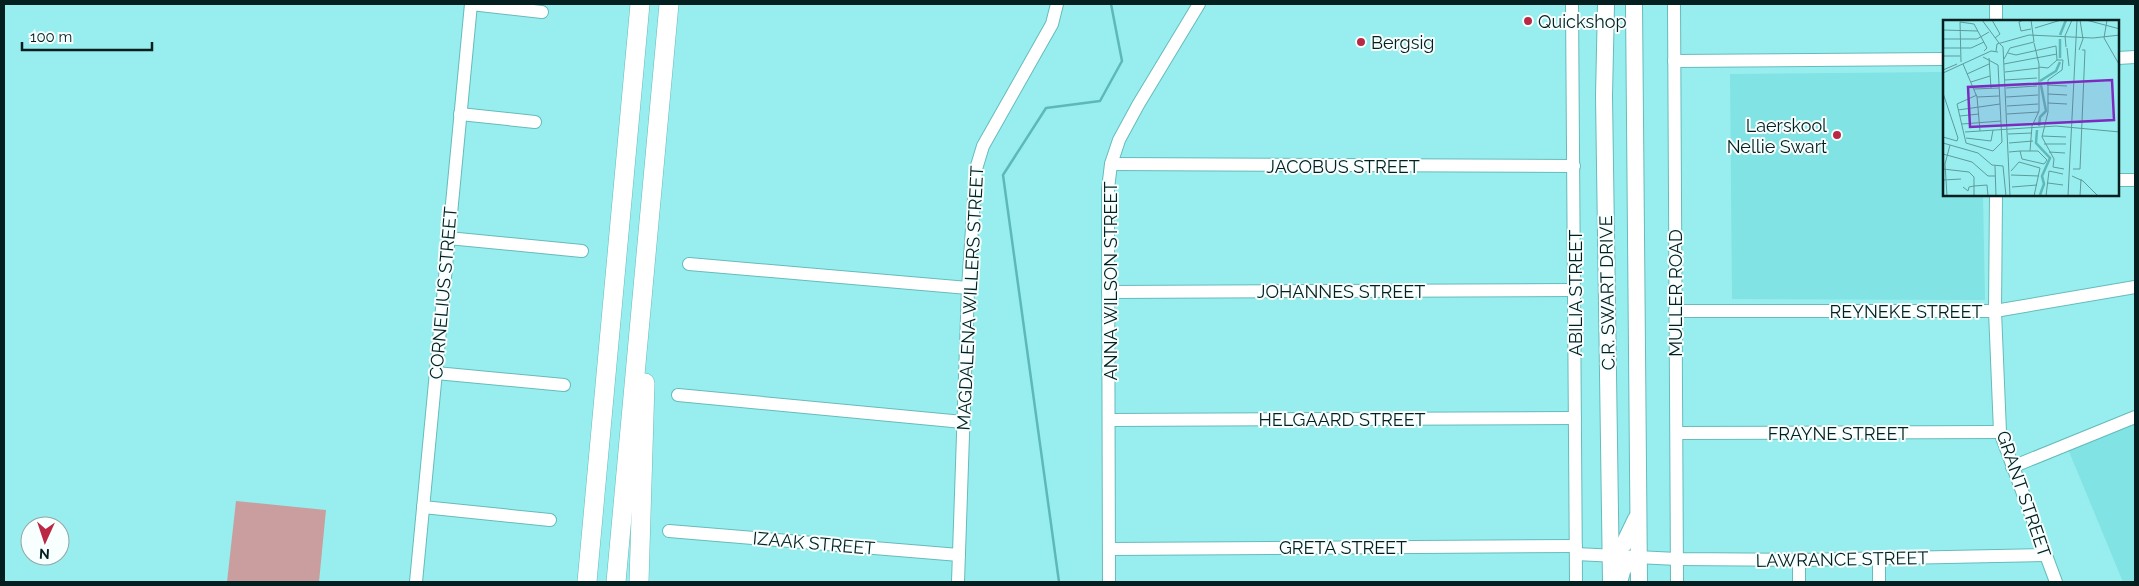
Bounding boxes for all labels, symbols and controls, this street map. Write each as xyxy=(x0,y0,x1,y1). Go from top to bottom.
place label: Quickshop xyxy=(1538,11,1627,32)
marker: Quickshop xyxy=(1522,15,1534,27)
scale bar xyxy=(22,20,152,52)
inset map xyxy=(1943,20,2119,196)
text: 100 m xyxy=(30,28,72,46)
place label: Bergsig xyxy=(1371,32,1435,53)
marker: Bergsig xyxy=(1355,36,1367,48)
place label: Laerskool Nellie Swart xyxy=(1727,115,1827,157)
marker: Laerskool Nellie Swart xyxy=(1831,129,1843,141)
street label: JACOBUS STREET xyxy=(1266,156,1420,177)
street label: MAGDALENA WILLERS STREET xyxy=(953,165,987,431)
street label: ANNA WILSON STREET xyxy=(1100,182,1121,380)
street label: CORNELIUS STREET xyxy=(425,206,461,380)
street label: C.R. SWART DRIVE xyxy=(1595,215,1619,371)
street label: MULLER ROAD xyxy=(1665,229,1686,357)
street label: ABILIA STREET xyxy=(1565,230,1586,356)
street label: JOHANNES STREET xyxy=(1257,281,1425,302)
street label: REYNEKE STREET xyxy=(1830,301,1982,322)
street label: HELGAARD STREET xyxy=(1258,409,1426,430)
street label: FRAYNE STREET xyxy=(1768,423,1908,444)
street label: GRANT STREET xyxy=(1993,428,2055,560)
north arrow xyxy=(20,516,70,566)
street label: IZAAK STREET xyxy=(752,527,876,559)
street label: GRETA STREET xyxy=(1279,537,1407,558)
text: N xyxy=(39,546,50,562)
street label: LAWRANCE STREET xyxy=(1756,547,1928,571)

